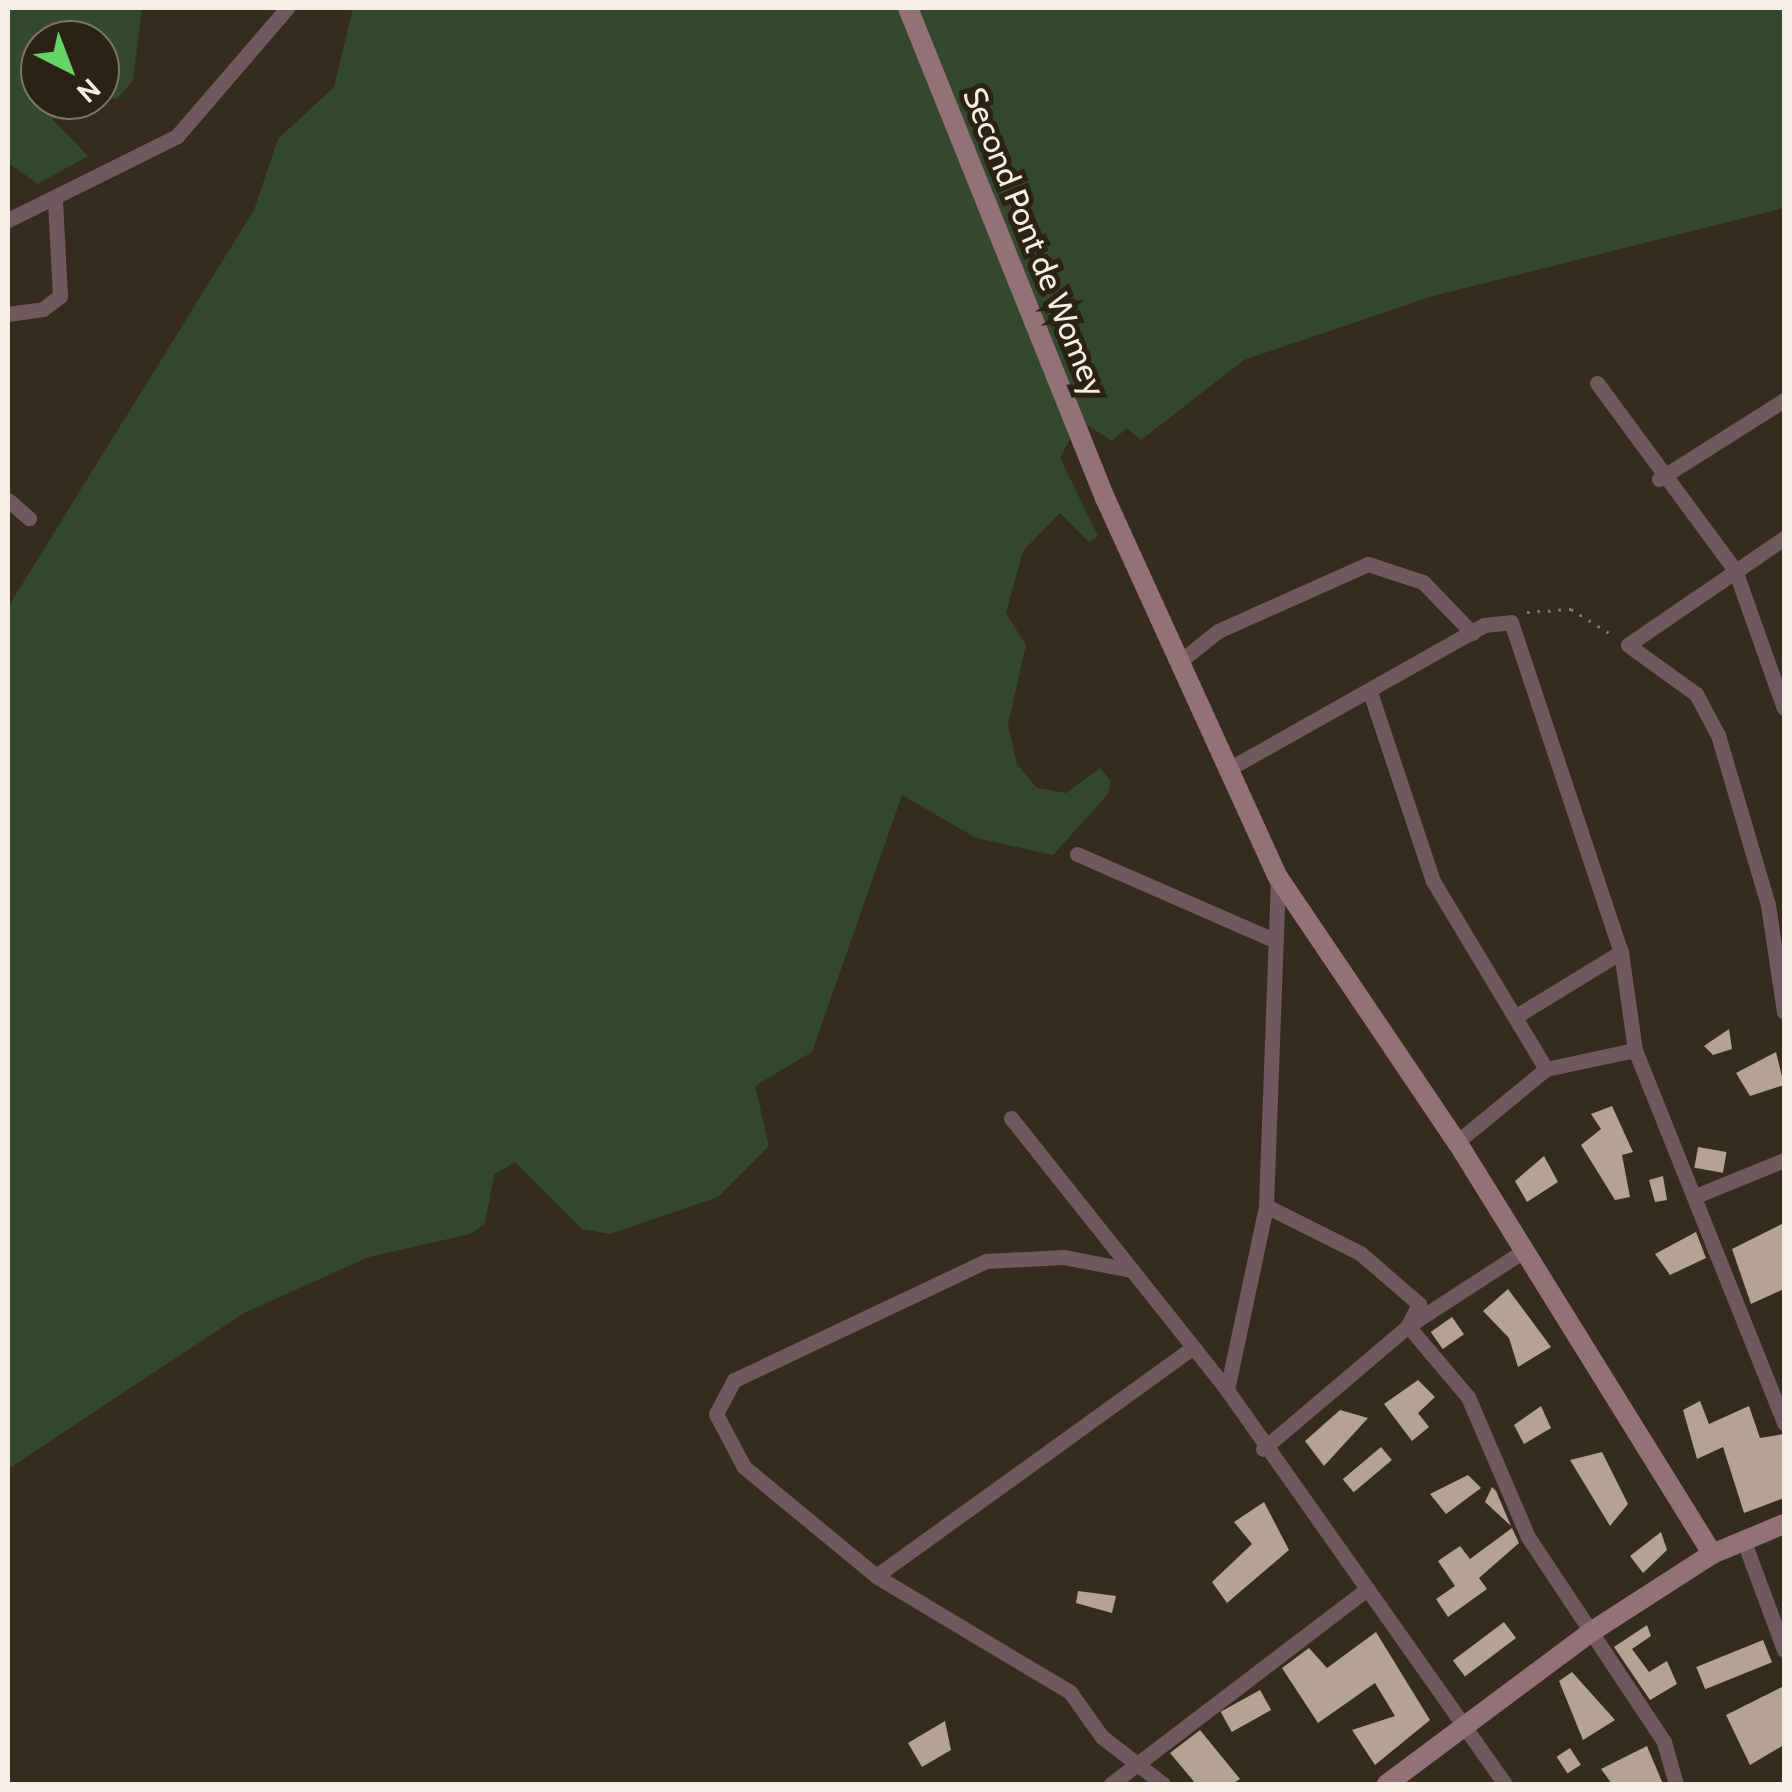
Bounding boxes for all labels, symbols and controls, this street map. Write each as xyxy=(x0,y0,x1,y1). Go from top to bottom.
north arrow xyxy=(20,20,120,120)
text: N xyxy=(70,72,107,110)
street label: Second Pont de Womey xyxy=(955,82,1113,402)

